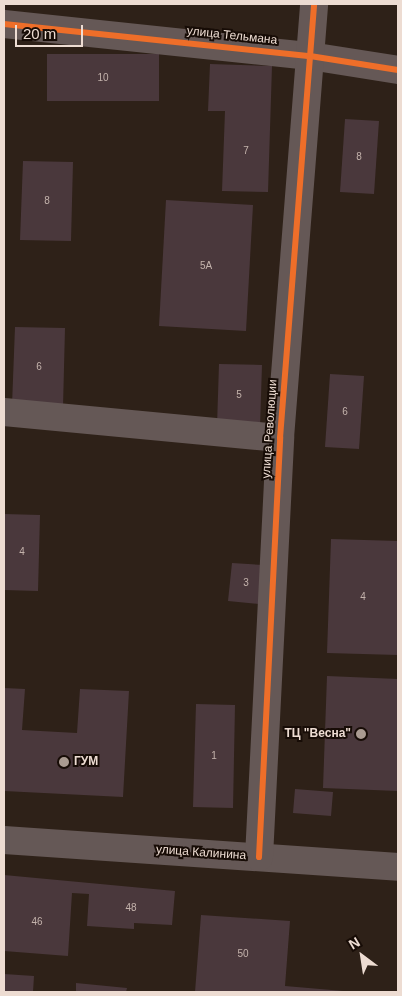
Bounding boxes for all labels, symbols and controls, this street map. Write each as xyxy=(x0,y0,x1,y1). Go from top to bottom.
scale bar xyxy=(18,15,85,47)
street label: улица Тельмана xyxy=(186,24,278,48)
text: 20 m xyxy=(23,25,56,42)
house number: 10 xyxy=(97,72,109,84)
house number: 7 xyxy=(243,145,249,157)
house number: 8 xyxy=(356,151,362,163)
house number: 8 xyxy=(44,195,50,207)
house number: 5А xyxy=(200,260,212,272)
house number: 6 xyxy=(36,361,42,373)
street label: улица Революции xyxy=(259,379,281,479)
house number: 5 xyxy=(236,389,242,401)
house number: 6 xyxy=(342,406,348,418)
house number: 4 xyxy=(19,546,25,558)
house number: 3 xyxy=(243,577,249,589)
house number: 4 xyxy=(360,591,366,603)
place label: ТЦ "Весна" xyxy=(284,727,351,741)
marker: ТЦ "Весна" xyxy=(355,728,367,740)
house number: 1 xyxy=(211,750,217,762)
place label: ГУМ xyxy=(74,755,98,769)
marker: ГУМ xyxy=(58,756,70,768)
street label: улица Калинина xyxy=(155,843,247,863)
house number: 48 xyxy=(125,902,137,914)
house number: 46 xyxy=(31,916,43,928)
north arrow xyxy=(337,931,387,981)
text: N xyxy=(346,934,363,953)
house number: 50 xyxy=(237,948,249,960)

